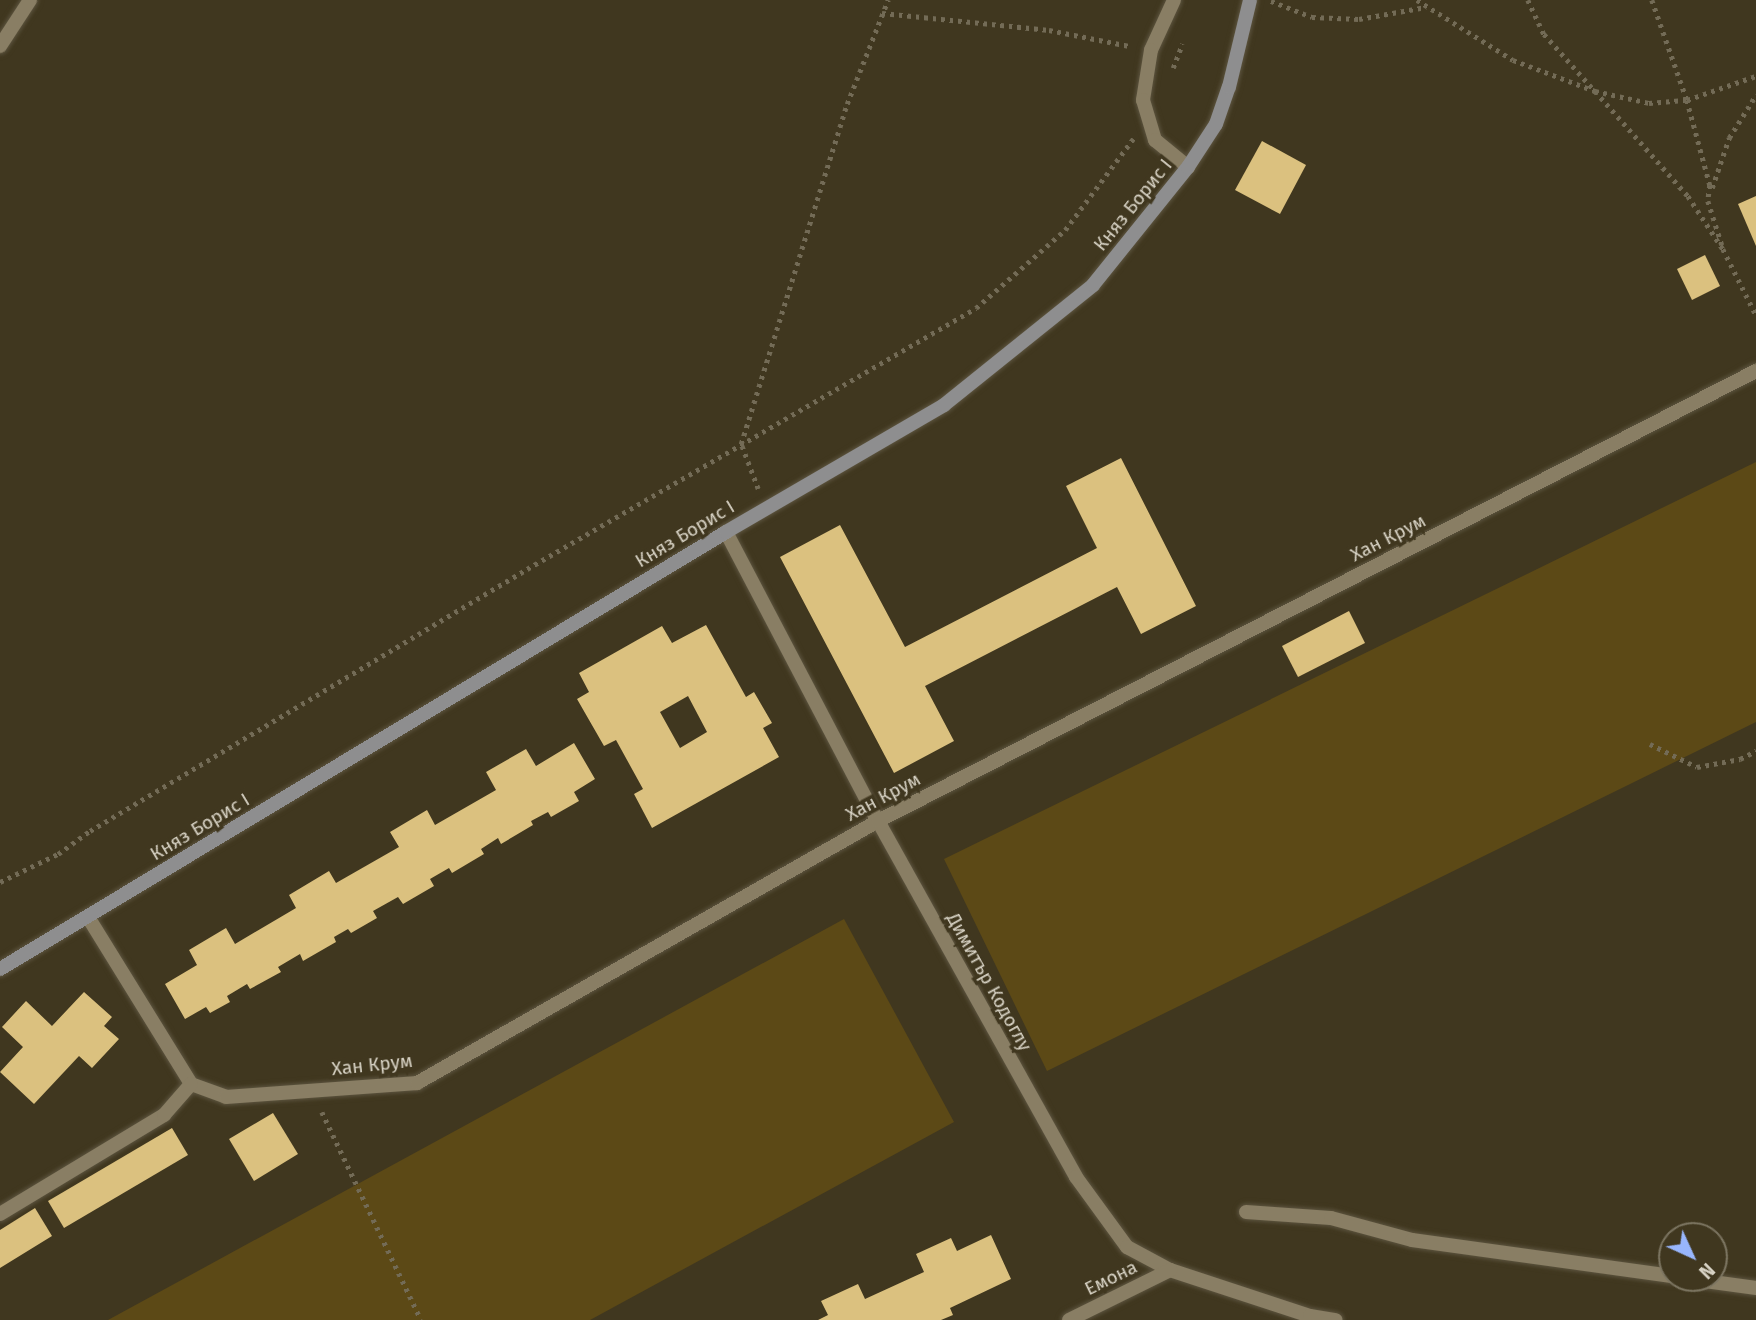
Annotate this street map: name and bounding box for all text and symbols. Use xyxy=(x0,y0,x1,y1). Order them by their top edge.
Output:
street label: Княз Борис I xyxy=(1089,154,1177,256)
street label: Княз Борис I xyxy=(631,495,739,573)
street label: Хан Крум xyxy=(1347,509,1429,567)
street label: Хан Крум xyxy=(842,768,924,826)
street label: Княз Борис I xyxy=(146,788,254,866)
street label: Димитър Кодоглу xyxy=(942,909,1036,1055)
street label: Хан Крум xyxy=(330,1049,414,1081)
north arrow xyxy=(1658,1222,1728,1292)
street label: Емона xyxy=(1081,1256,1141,1300)
text: N xyxy=(1694,1258,1719,1283)

